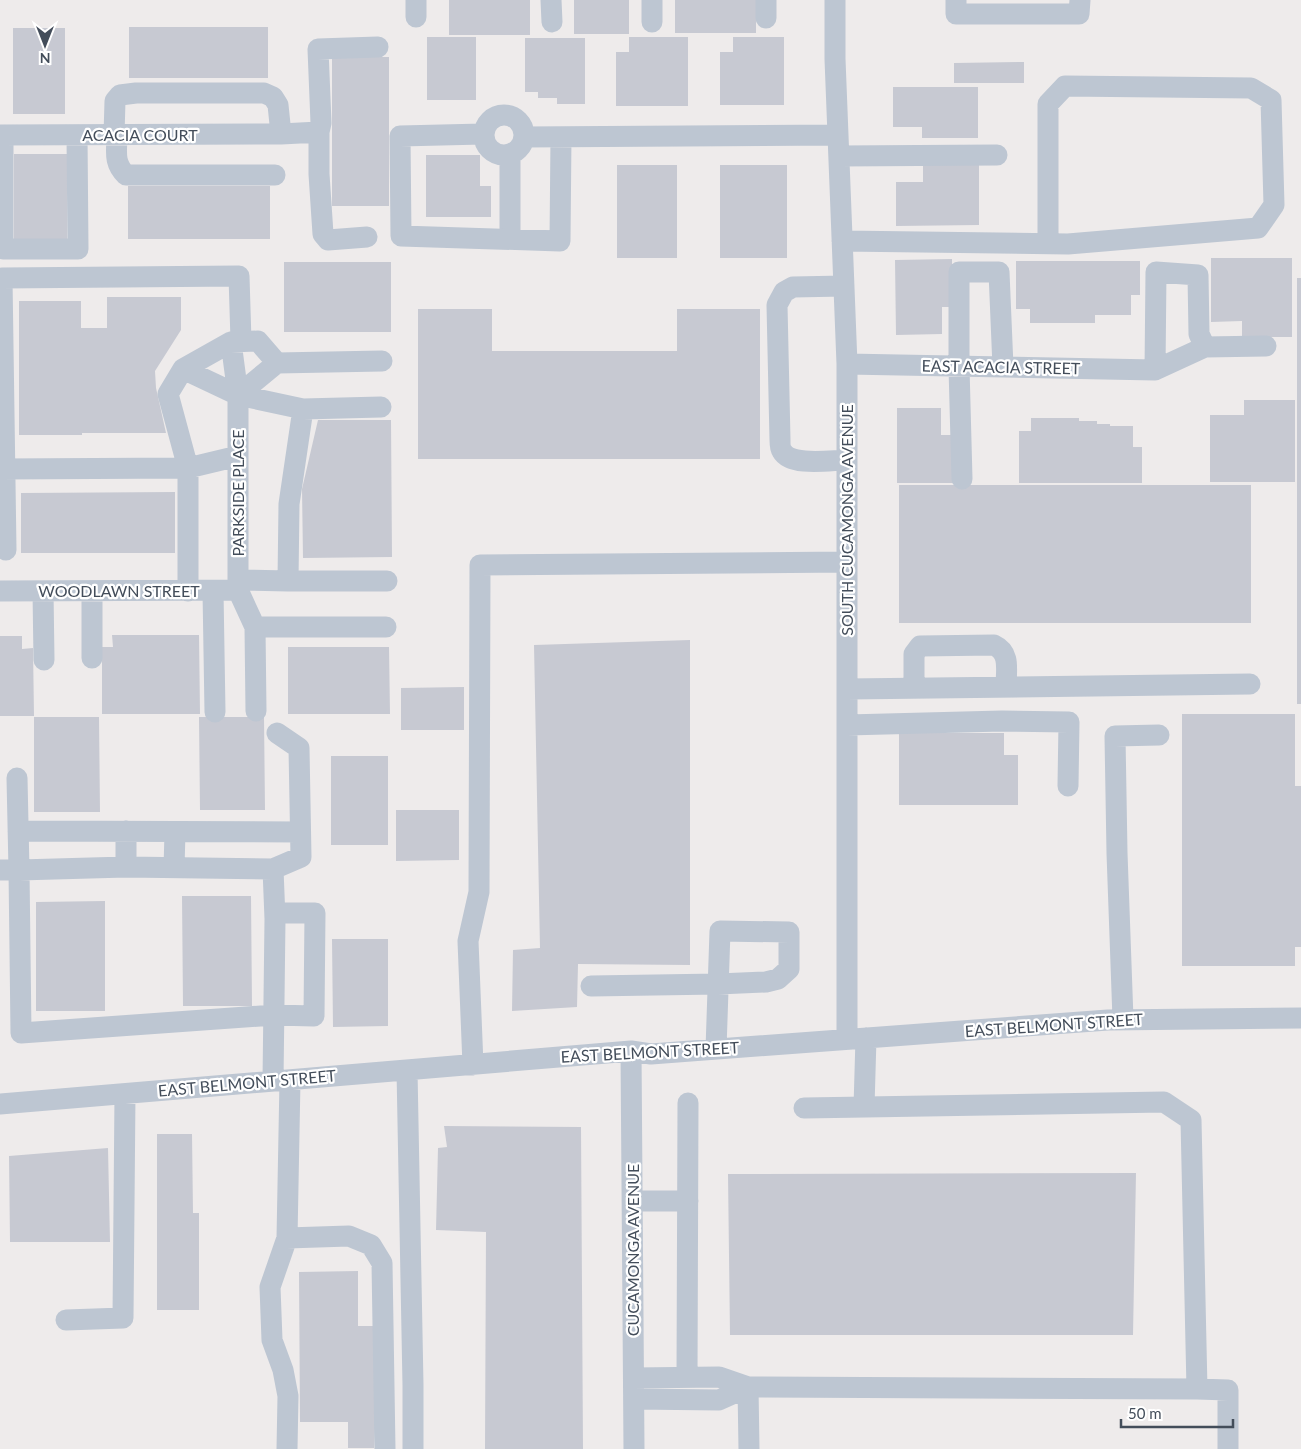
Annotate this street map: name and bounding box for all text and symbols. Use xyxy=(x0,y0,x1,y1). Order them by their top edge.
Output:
north arrow xyxy=(20,20,70,70)
text: N xyxy=(40,50,50,67)
street label: ACACIA COURT xyxy=(82,125,198,144)
street label: EAST ACACIA STREET xyxy=(922,356,1081,377)
street label: SOUTH CUCAMONGA AVENUE xyxy=(837,404,856,636)
street label: PARKSIDE PLACE xyxy=(228,429,247,557)
street label: WOODLAWN STREET xyxy=(38,581,200,600)
street label: EAST BELMONT STREET xyxy=(964,1009,1144,1040)
street label: EAST BELMONT STREET xyxy=(560,1037,740,1066)
street label: EAST BELMONT STREET xyxy=(157,1065,337,1100)
street label: CUCAMONGA AVENUE xyxy=(623,1164,642,1336)
scale bar xyxy=(1121,1396,1234,1428)
text: 50 m xyxy=(1128,1404,1162,1422)

